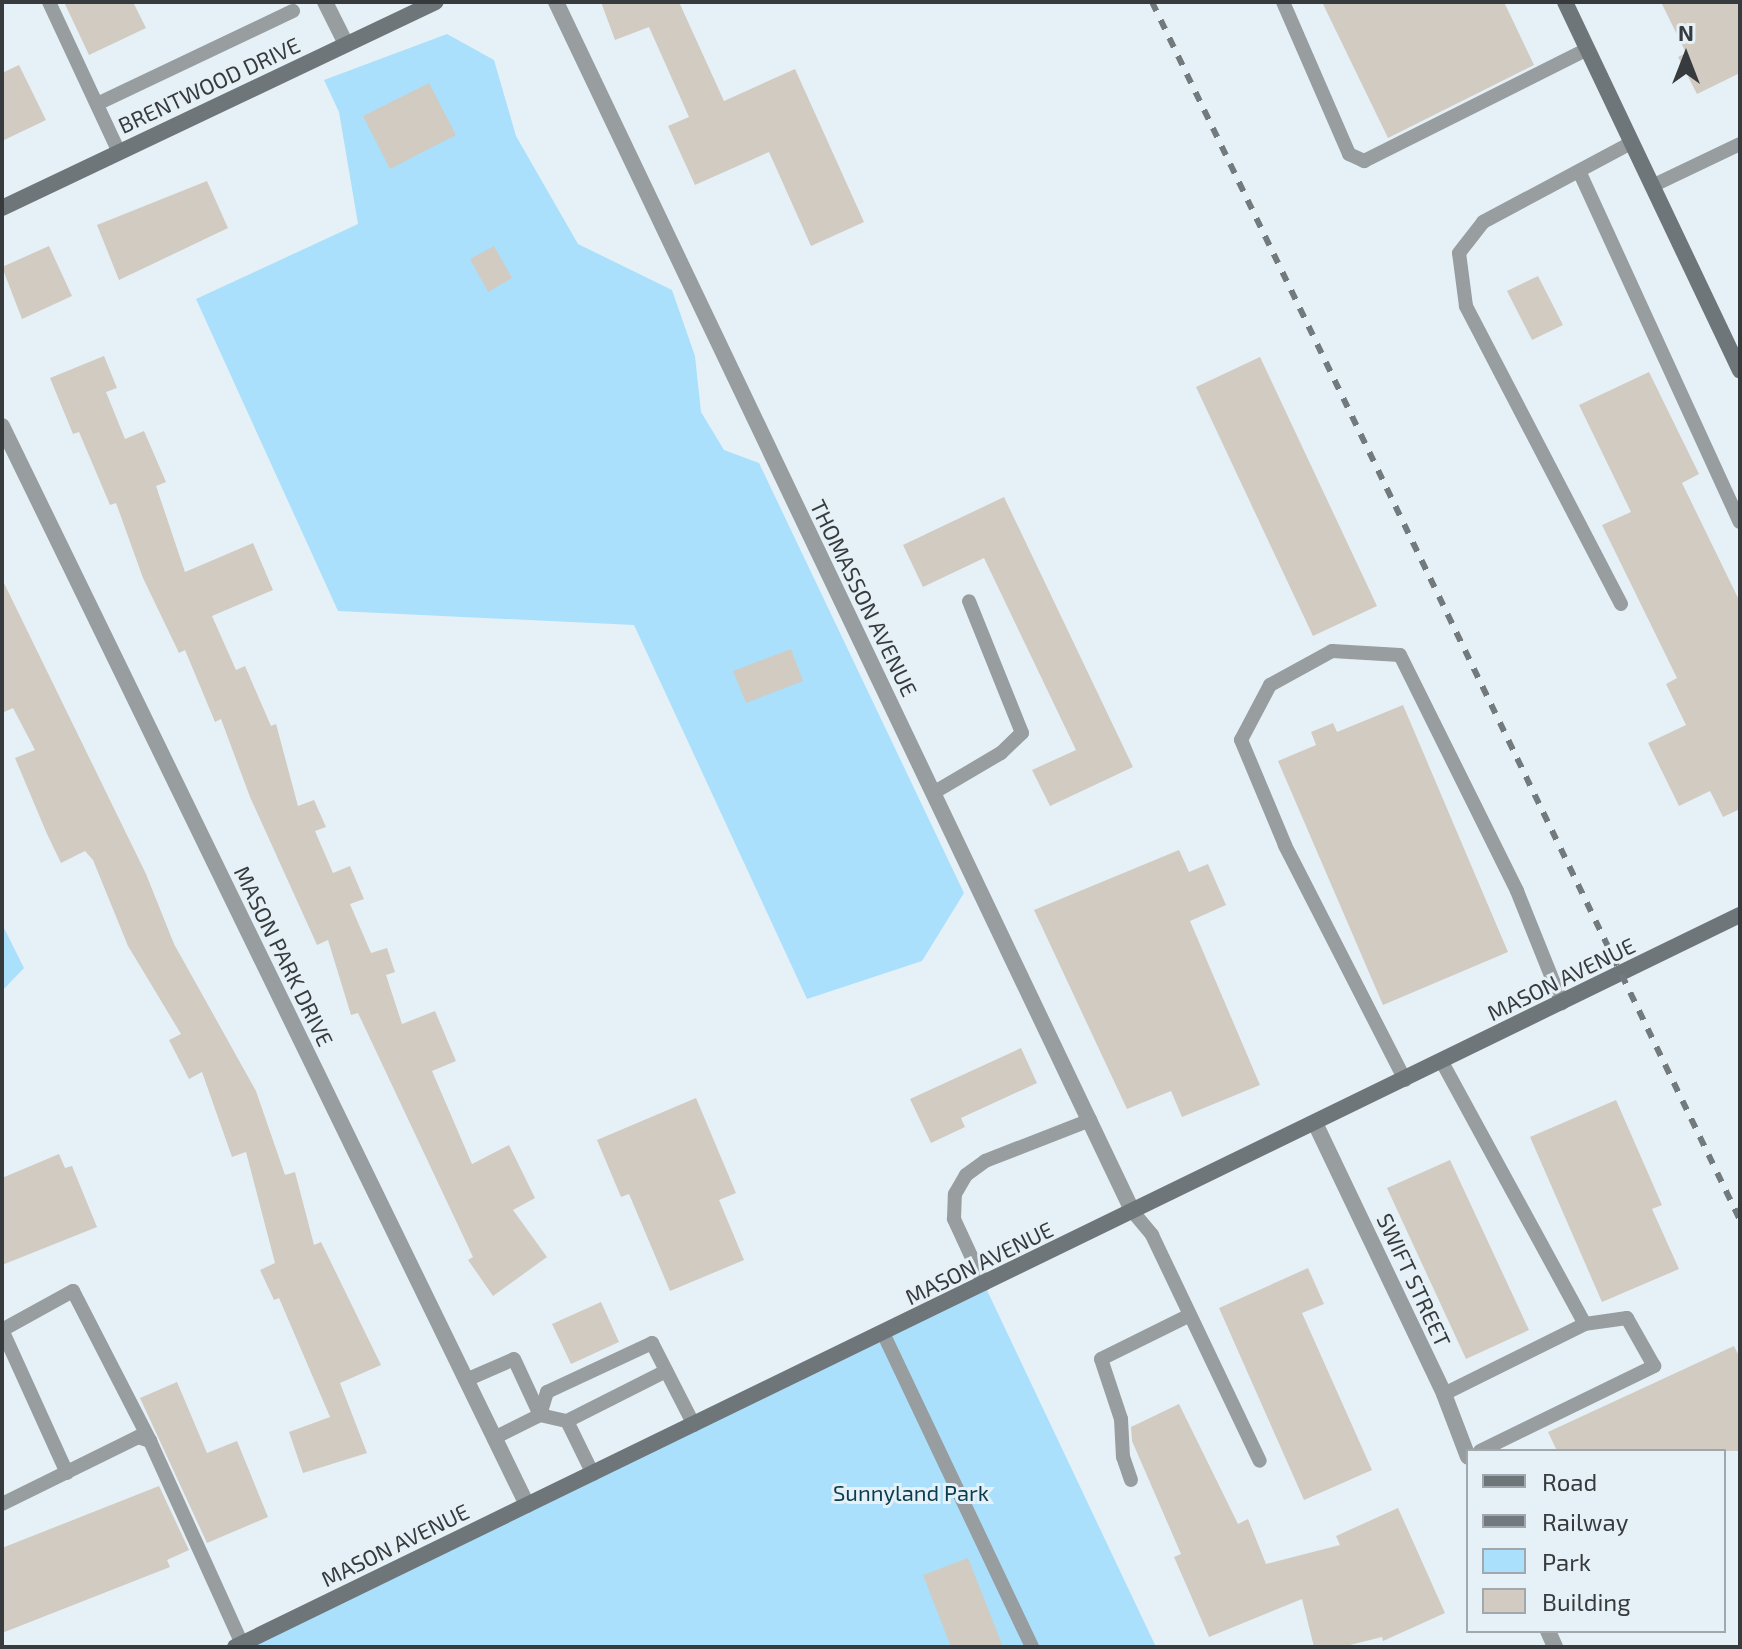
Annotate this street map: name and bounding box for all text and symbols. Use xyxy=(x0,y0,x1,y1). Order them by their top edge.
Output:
north arrow xyxy=(1646,16,1726,96)
text: N xyxy=(1678,19,1694,45)
street label: BRENTWOOD DRIVE xyxy=(114,31,304,139)
street label: THOMASSON AVENUE xyxy=(805,495,923,701)
street label: MASON PARK DRIVE xyxy=(229,861,339,1051)
street label: MASON AVENUE xyxy=(1483,932,1639,1026)
street label: SWIFT STREET xyxy=(1371,1209,1457,1351)
street label: MASON AVENUE xyxy=(901,1216,1057,1310)
legend xyxy=(1466,1449,1726,1633)
text: Road xyxy=(1542,1467,1597,1496)
park label: Sunnyland Park xyxy=(833,1480,989,1506)
street label: MASON AVENUE xyxy=(317,1498,473,1592)
text: Railway xyxy=(1542,1507,1628,1536)
text: Park xyxy=(1542,1547,1591,1576)
text: Building xyxy=(1542,1587,1631,1616)

